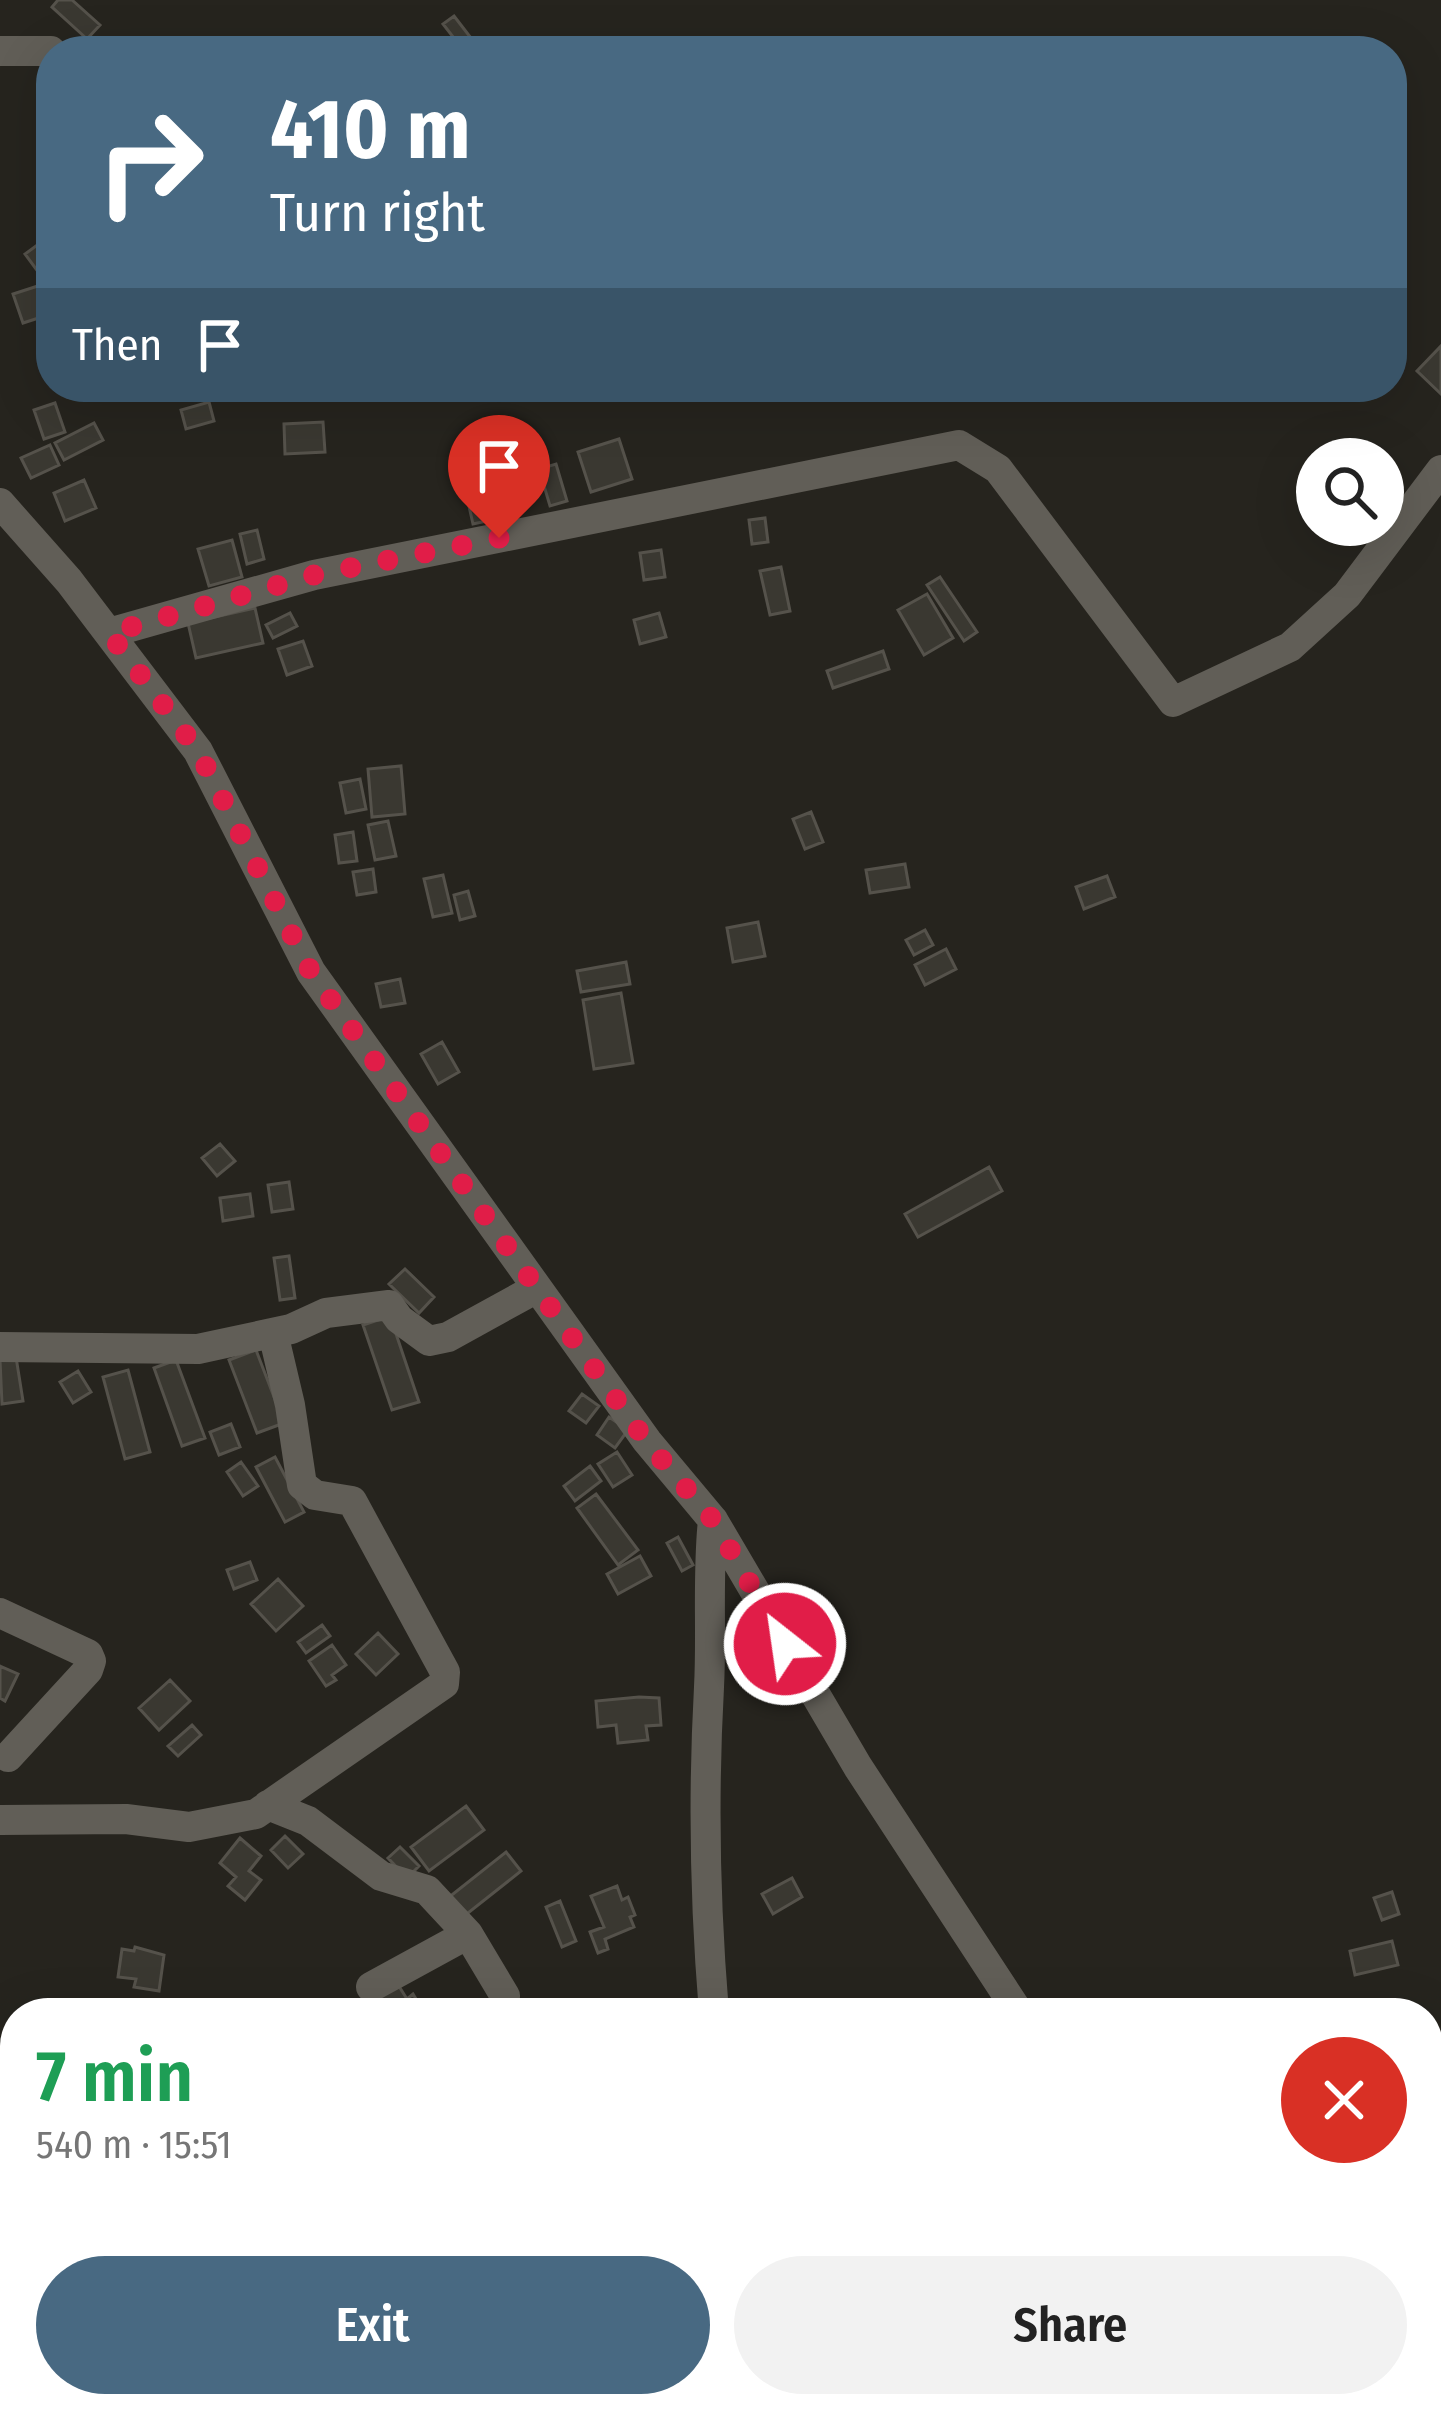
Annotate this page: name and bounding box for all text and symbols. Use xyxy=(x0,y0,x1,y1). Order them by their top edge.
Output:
text: 410 m xyxy=(270,79,471,180)
icon: right xyxy=(72,84,228,240)
text: Turn right xyxy=(270,181,485,245)
icon: arrive xyxy=(187,312,253,378)
text: Then xyxy=(72,318,163,372)
pin xyxy=(448,415,550,538)
icon: arrive xyxy=(466,433,532,499)
map controls xyxy=(1296,438,1404,546)
button: search xyxy=(1296,438,1404,546)
position arrow xyxy=(722,1581,848,1707)
text: 7 min xyxy=(36,2034,193,2120)
button: close xyxy=(1281,2037,1407,2163)
text: 540 m · 15:51 xyxy=(36,2122,232,2168)
button: Exit xyxy=(36,2256,710,2394)
button: Share xyxy=(734,2256,1407,2394)

